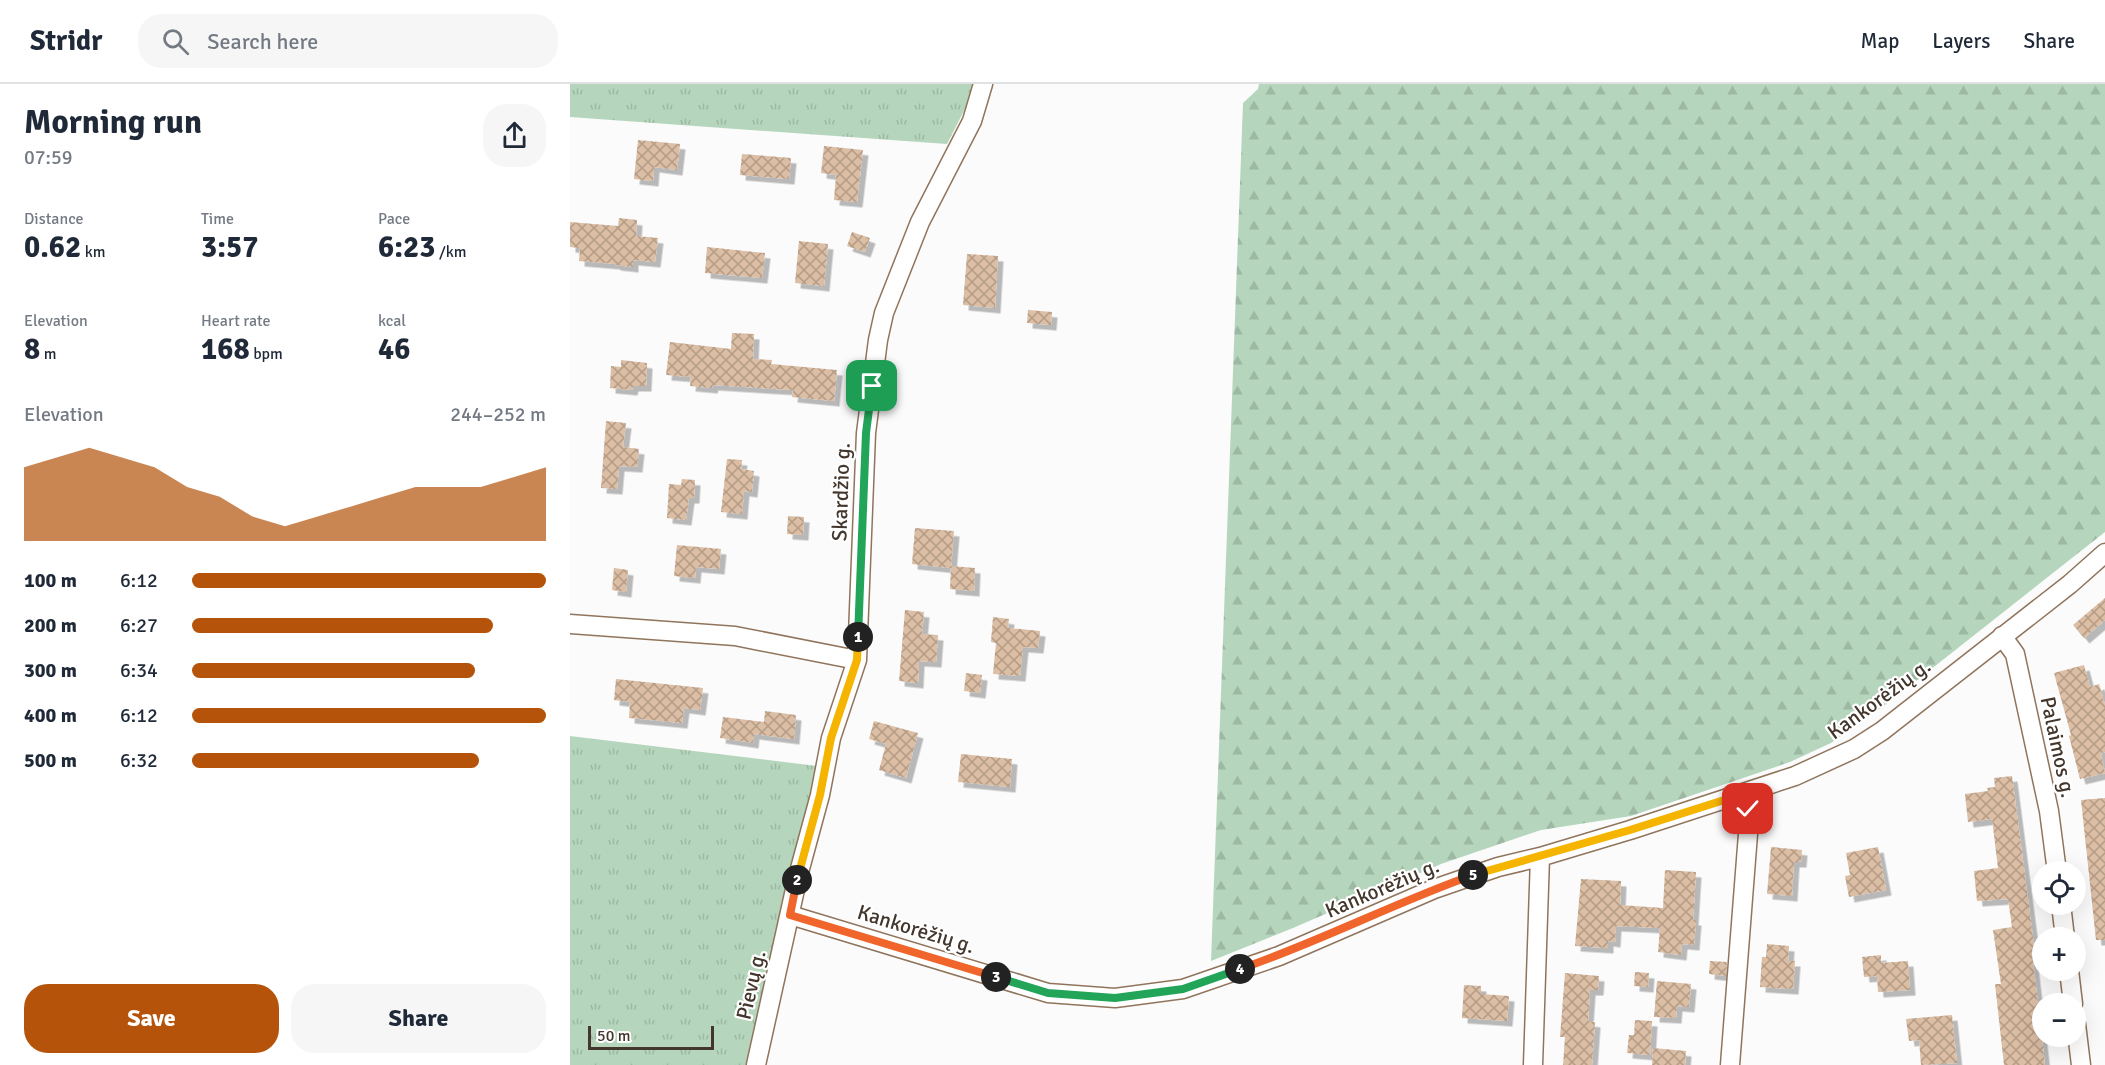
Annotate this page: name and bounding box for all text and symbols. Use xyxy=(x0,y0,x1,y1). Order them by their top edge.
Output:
search box xyxy=(138,14,558,68)
text: Stridr xyxy=(30,24,102,58)
icon: search xyxy=(159,25,192,58)
text: Search here xyxy=(207,28,318,55)
text: Map xyxy=(1861,28,1899,54)
text: Layers xyxy=(1932,28,1990,54)
text: Share xyxy=(2023,28,2075,54)
text: Morning run xyxy=(24,102,202,143)
button: share xyxy=(483,104,546,167)
text: 07:59 xyxy=(24,145,73,170)
text: Distance xyxy=(24,209,84,229)
text: Time xyxy=(201,209,234,229)
text: Pace xyxy=(378,209,410,229)
text: 0.62 xyxy=(24,229,81,266)
text: 3:57 xyxy=(201,229,258,266)
text: 6:23 xyxy=(378,229,435,266)
text: km xyxy=(81,242,106,262)
text: /km xyxy=(435,242,467,262)
text: Elevation xyxy=(24,311,88,331)
text: Heart rate xyxy=(201,311,270,331)
text: kcal xyxy=(378,311,406,331)
text: 8 xyxy=(24,331,40,368)
text: 168 xyxy=(201,331,250,368)
text: 46 xyxy=(378,331,410,368)
text: m xyxy=(40,344,56,364)
text: bpm xyxy=(250,344,283,364)
pin xyxy=(846,360,897,411)
icon: arrive xyxy=(855,369,888,402)
text: Elevation xyxy=(24,402,104,427)
text: 244–252 m xyxy=(450,402,546,427)
street label: Skardžio g. xyxy=(826,442,856,542)
text: 100 m xyxy=(24,568,77,593)
text: 6:12 xyxy=(120,568,158,593)
text: 200 m xyxy=(24,613,77,638)
text: 6:27 xyxy=(120,613,158,638)
pin: 1 xyxy=(843,622,873,652)
text: 1 xyxy=(854,627,862,647)
street label: Kankorėžių g. xyxy=(1822,653,1936,745)
text: 300 m xyxy=(24,658,77,683)
text: 6:34 xyxy=(120,658,158,683)
street label: Palaimos g. xyxy=(2035,694,2081,800)
text: 400 m xyxy=(24,703,77,728)
text: 6:12 xyxy=(120,703,158,728)
text: 500 m xyxy=(24,748,77,773)
text: 6:32 xyxy=(120,748,158,773)
pin xyxy=(1722,783,1773,834)
icon: check xyxy=(1731,792,1764,825)
street label: Kankorėžių g. xyxy=(1321,852,1443,924)
pin: 5 xyxy=(1458,860,1488,890)
map controls xyxy=(2032,861,2086,1047)
button: locate xyxy=(2032,861,2086,915)
pin: 2 xyxy=(782,865,812,895)
text: 5 xyxy=(1469,865,1477,885)
text: 2 xyxy=(793,870,801,890)
street label: Kankorėžių g. xyxy=(854,899,978,959)
button: + xyxy=(2032,927,2086,981)
street label: Pievų g. xyxy=(730,948,772,1022)
pin: 4 xyxy=(1225,954,1255,984)
text: 4 xyxy=(1236,959,1244,979)
pin: 3 xyxy=(981,962,1011,992)
text: 3 xyxy=(992,967,1000,987)
button: Save xyxy=(24,984,279,1053)
button: Share xyxy=(291,984,546,1053)
button: − xyxy=(2032,993,2086,1047)
scale bar xyxy=(588,1023,714,1050)
text: 50 m xyxy=(597,1026,631,1046)

